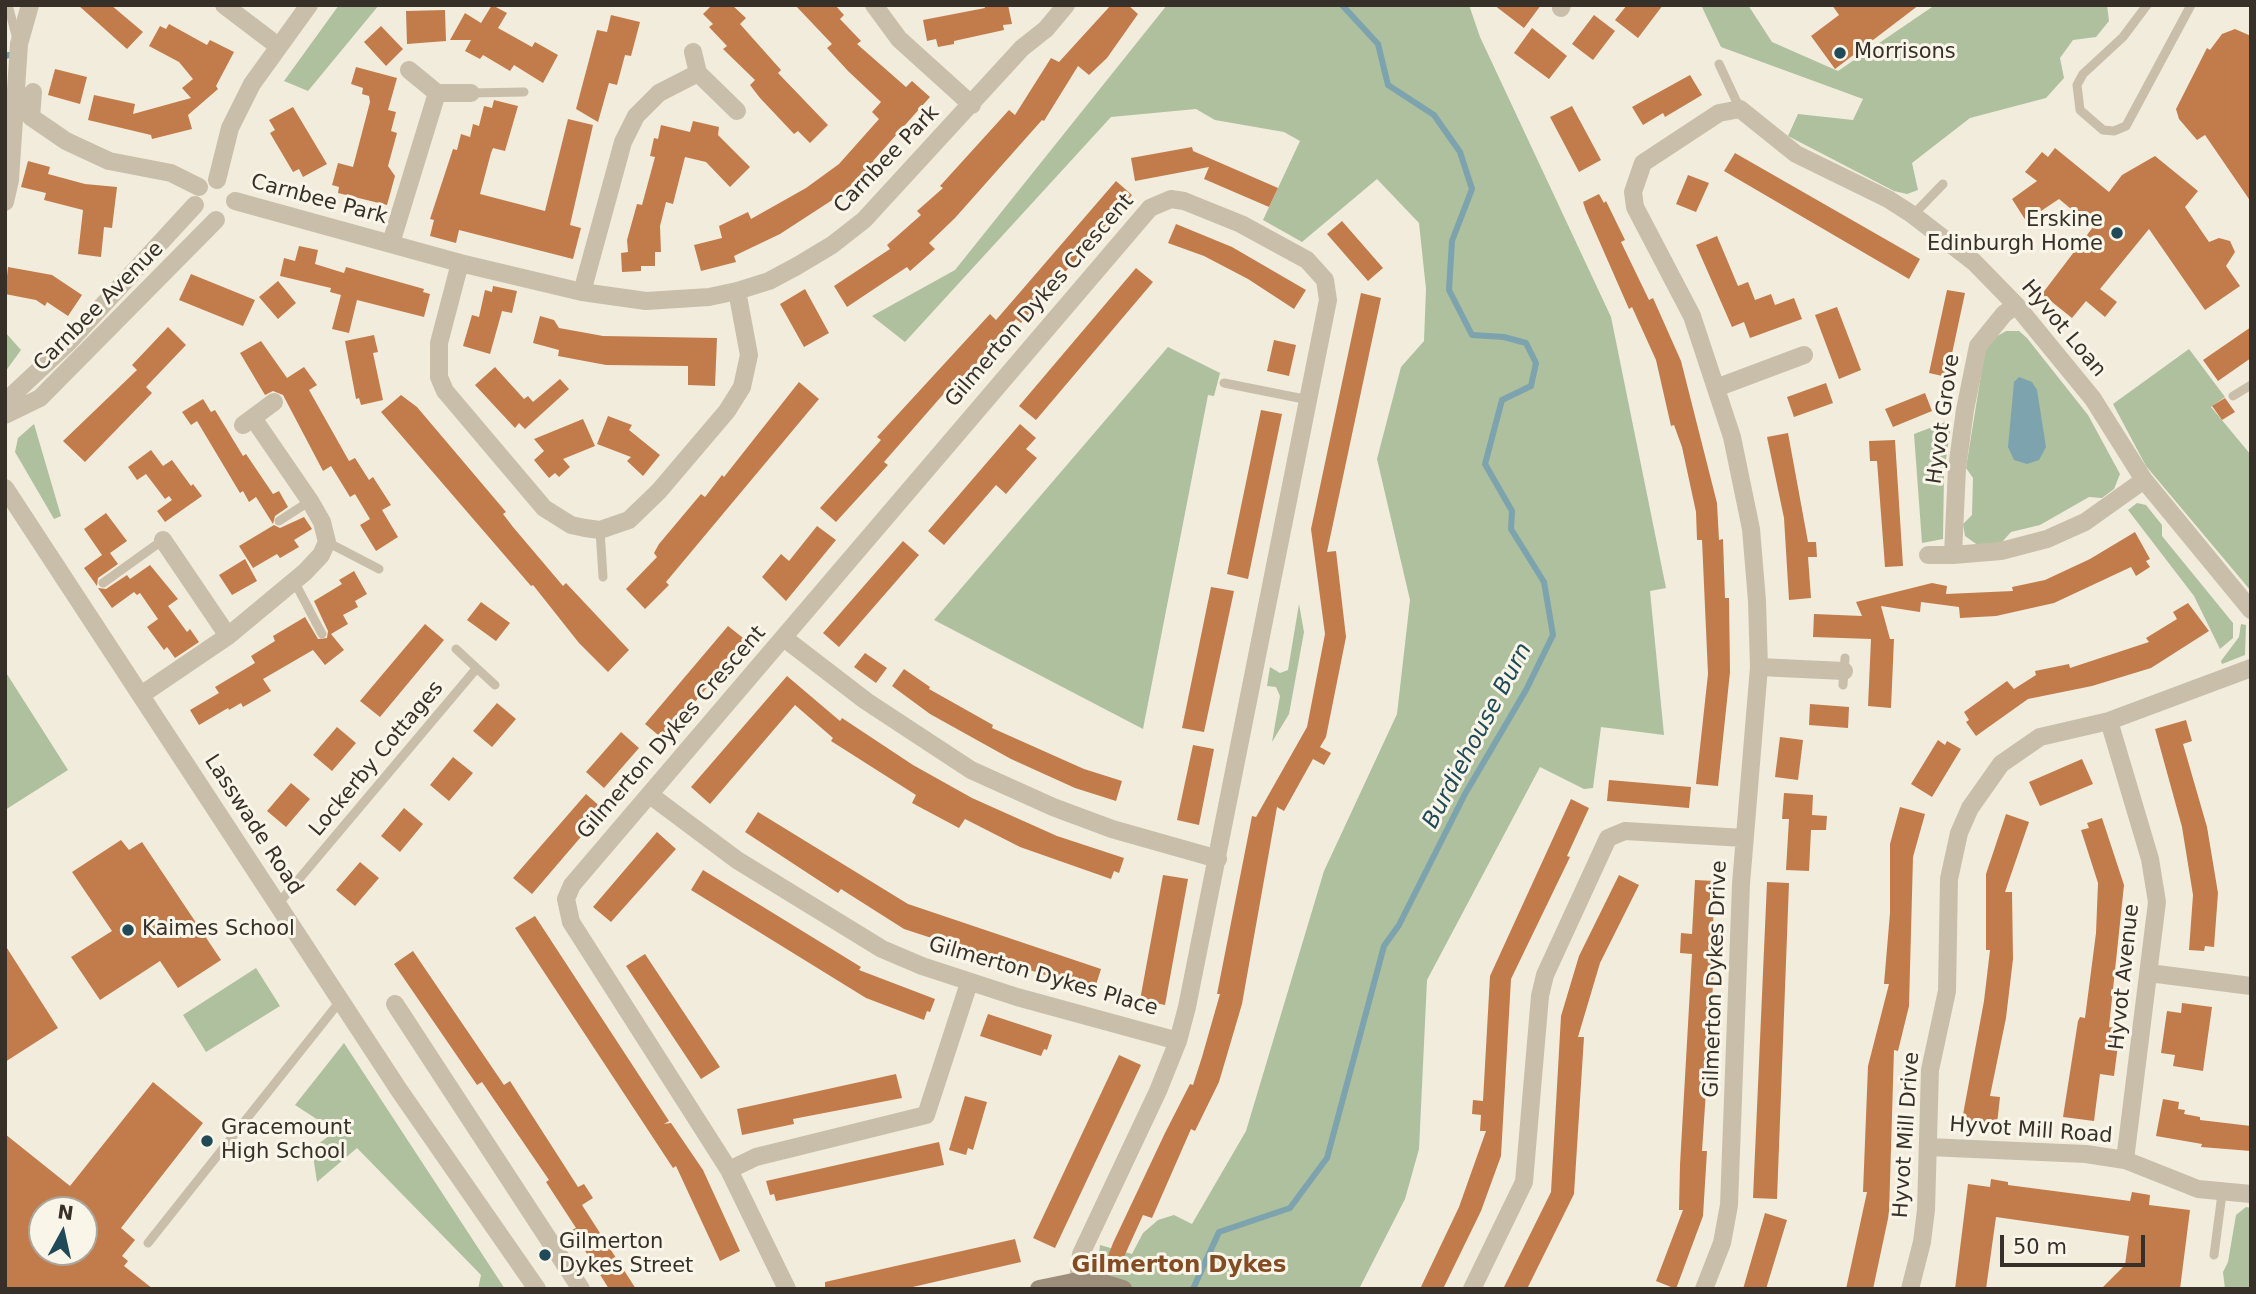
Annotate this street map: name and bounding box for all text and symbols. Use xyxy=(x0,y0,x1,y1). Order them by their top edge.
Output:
place label: Morrisons xyxy=(1854,40,1956,66)
marker: Morrisons xyxy=(1832,45,1848,61)
street label: Carnbee Park xyxy=(829,101,945,219)
street label: Carnbee Park xyxy=(248,170,390,230)
street label: Gilmerton Dykes Crescent xyxy=(941,189,1139,413)
place label: Erskine Edinburgh Home xyxy=(1927,208,2103,258)
marker: Erskine Edinburgh Home xyxy=(2109,225,2125,241)
street label: Carnbee Avenue xyxy=(29,237,169,377)
street label: Hyvot Loan xyxy=(2015,275,2111,383)
street label: Hyvot Grove xyxy=(1922,352,1966,486)
street label: Gilmerton Dykes Crescent xyxy=(573,621,771,845)
water label: Burdiehouse Burn xyxy=(1417,639,1539,833)
street label: Lockerby Cottages xyxy=(305,676,449,842)
street label: Lasswade Road xyxy=(198,750,308,900)
street label: Gilmerton Dykes Drive xyxy=(1699,860,1733,1098)
street label: Hyvot Avenue xyxy=(2105,903,2145,1051)
place label: Kaimes School xyxy=(142,917,295,943)
marker: Kaimes School xyxy=(120,922,136,938)
street label: Gilmerton Dykes Place xyxy=(925,932,1161,1022)
street label: Hyvot Mill Drive xyxy=(1889,1051,1925,1219)
street label: Hyvot Mill Road xyxy=(1949,1113,2113,1149)
place label: Gracemount High School xyxy=(221,1116,351,1166)
marker: Gracemount High School xyxy=(199,1133,215,1149)
north arrow xyxy=(28,1196,98,1266)
text: N xyxy=(56,1200,75,1224)
scale bar xyxy=(2004,1220,2149,1264)
place label: Gilmerton Dykes Street xyxy=(559,1230,693,1280)
text: 50 m xyxy=(2013,1235,2067,1259)
marker: Gilmerton Dykes Street xyxy=(537,1247,553,1263)
district label: Gilmerton Dykes xyxy=(1072,1252,1286,1280)

